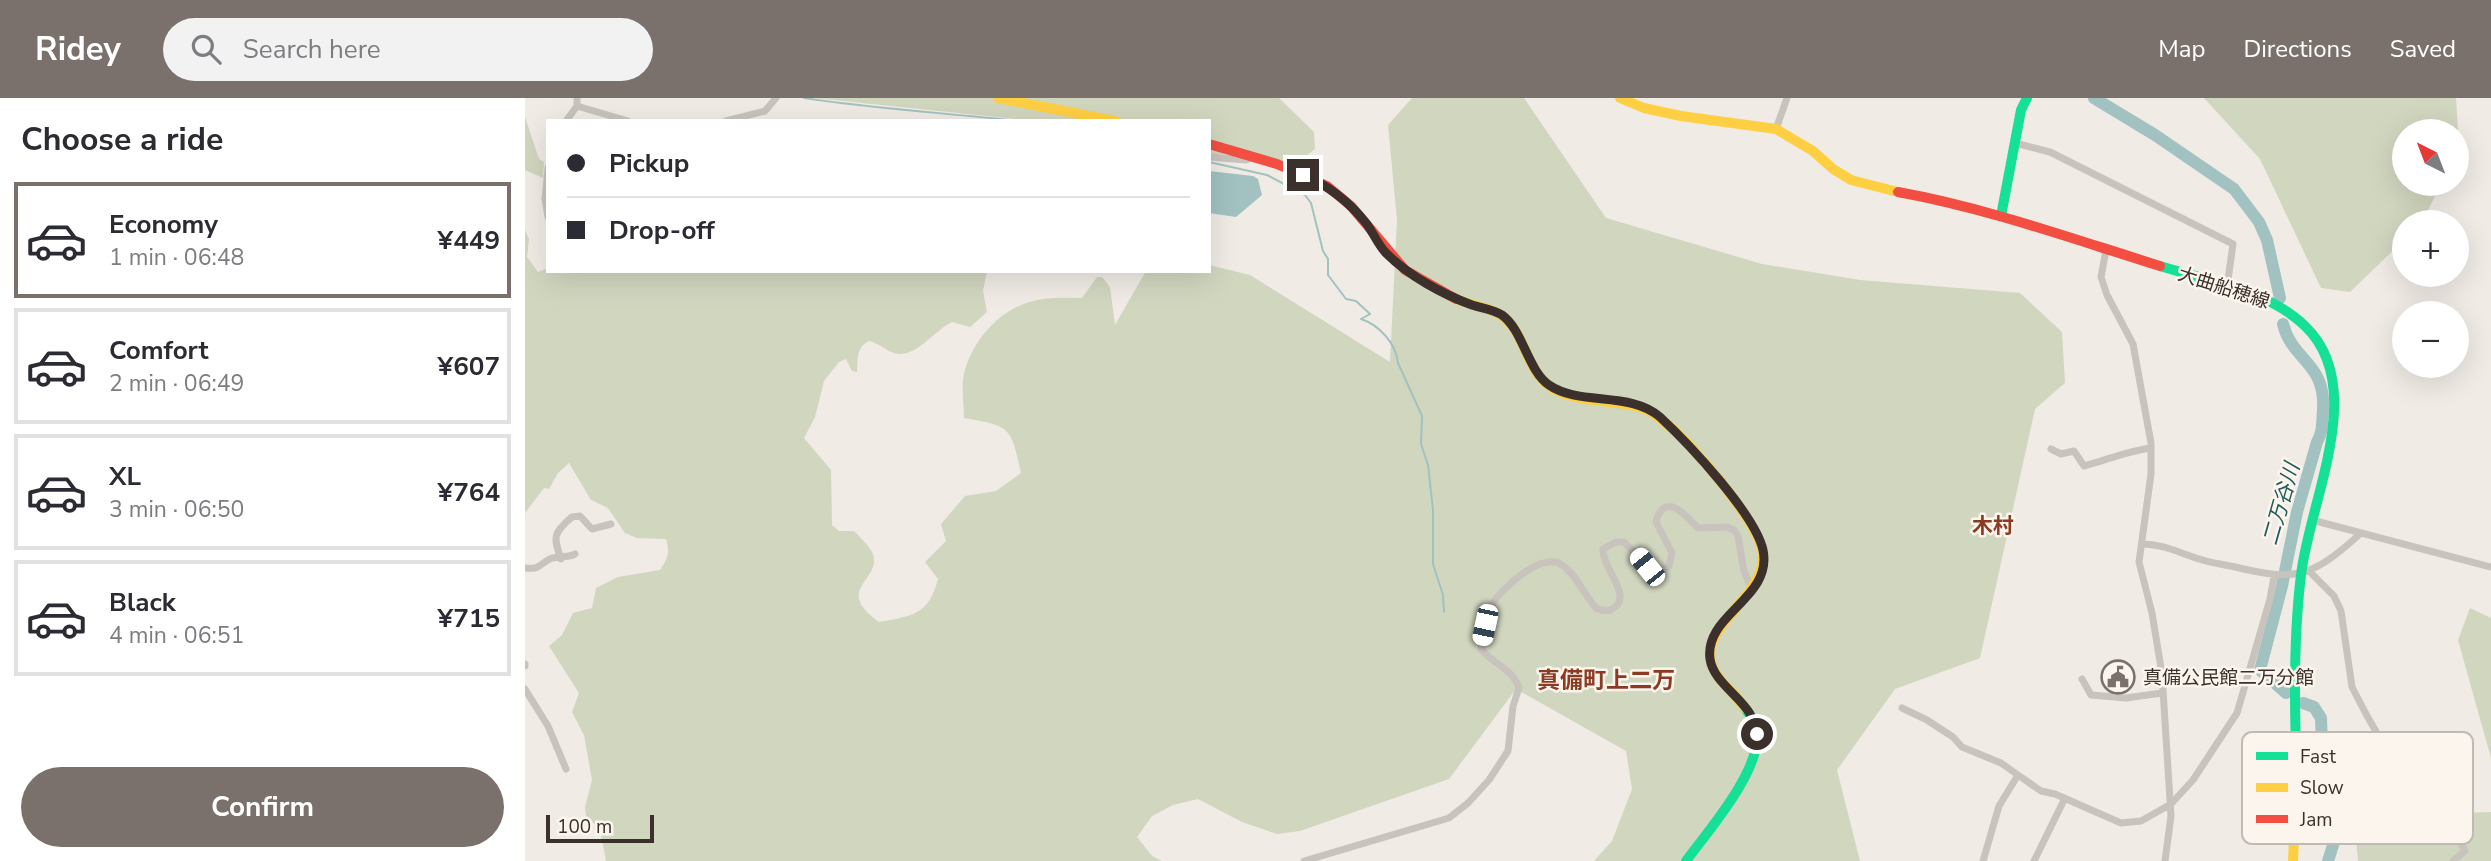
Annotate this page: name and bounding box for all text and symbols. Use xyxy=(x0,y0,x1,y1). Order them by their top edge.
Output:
search box xyxy=(163,18,653,81)
text: Ridey xyxy=(35,27,121,72)
icon: search xyxy=(187,30,225,68)
text: Search here xyxy=(243,32,381,67)
text: Map xyxy=(2158,33,2205,65)
text: Directions xyxy=(2243,33,2352,65)
text: Saved xyxy=(2390,33,2456,65)
text: Choose a ride xyxy=(21,118,223,161)
north arrow xyxy=(2392,119,2469,196)
map controls xyxy=(2392,119,2469,378)
text: Pickup xyxy=(609,146,689,181)
route end xyxy=(1287,159,1319,191)
text: Economy xyxy=(109,207,218,242)
icon: car xyxy=(25,209,88,272)
button: + xyxy=(2392,210,2469,287)
text: Drop-off xyxy=(609,213,715,248)
text: ¥449 xyxy=(438,223,500,258)
text: 1 min · 06:48 xyxy=(109,242,244,273)
street label: 大曲船穂線 xyxy=(2174,261,2273,315)
button: − xyxy=(2392,301,2469,378)
text: Comfort xyxy=(109,333,209,368)
icon: car xyxy=(25,335,88,398)
text: ¥607 xyxy=(438,349,500,384)
text: 2 min · 06:49 xyxy=(109,368,244,399)
water label: 二万谷川 xyxy=(2256,458,2307,548)
text: XL xyxy=(109,459,141,494)
icon: car xyxy=(25,461,88,524)
text: ¥764 xyxy=(438,475,500,510)
text: 3 min · 06:50 xyxy=(109,494,244,525)
district label: 木村 xyxy=(1972,512,2014,540)
car xyxy=(1626,544,1669,590)
text: Black xyxy=(109,585,176,620)
icon: car xyxy=(25,587,88,650)
text: ¥715 xyxy=(438,601,500,636)
car xyxy=(1471,602,1500,648)
text: 4 min · 06:51 xyxy=(109,620,244,651)
public building icon: 真備公民館二万分館 xyxy=(2099,658,2137,696)
district label: 真備町上二万 xyxy=(1537,665,1675,696)
place label: 真備公民館二万分館 xyxy=(2143,665,2314,691)
route start xyxy=(1741,718,1773,750)
legend xyxy=(2242,732,2473,844)
text: Fast xyxy=(2300,744,2336,770)
button: Confirm xyxy=(21,767,504,847)
text: Slow xyxy=(2300,775,2344,801)
text: Jam xyxy=(2299,807,2333,833)
scale bar xyxy=(546,812,655,844)
text: 100 m xyxy=(557,814,612,840)

